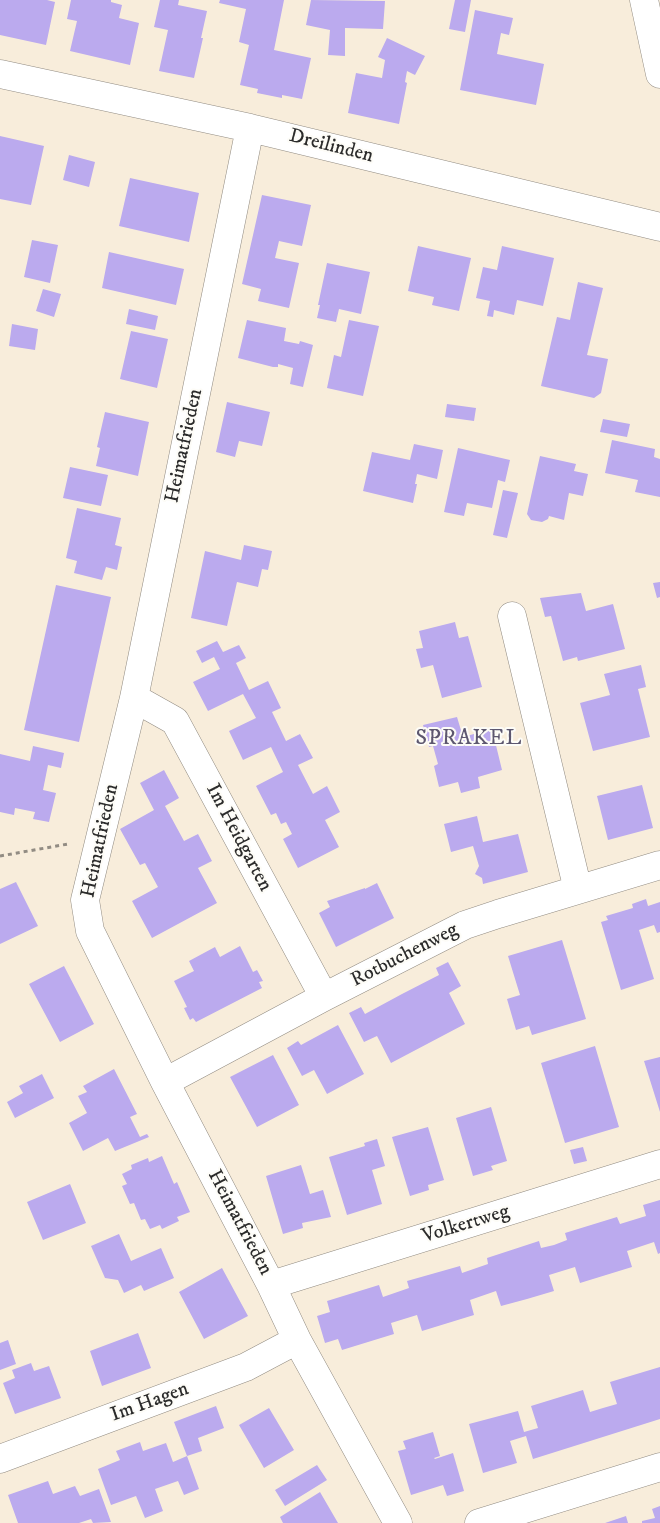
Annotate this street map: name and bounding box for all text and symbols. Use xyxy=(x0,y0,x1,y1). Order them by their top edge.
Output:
street label: Dreilinden xyxy=(286,125,376,169)
street label: Heimatfrieden xyxy=(161,387,209,505)
district label: SPRAKEL xyxy=(415,726,523,752)
street label: Im Heidgarten xyxy=(200,780,276,896)
street label: Heimatfrieden xyxy=(77,782,125,900)
street label: Rotbuchenweg xyxy=(348,919,462,993)
street label: Heimatfrieden xyxy=(201,1166,277,1280)
street label: Volkertweg xyxy=(420,1200,512,1250)
street label: Im Hagen xyxy=(108,1378,192,1428)

